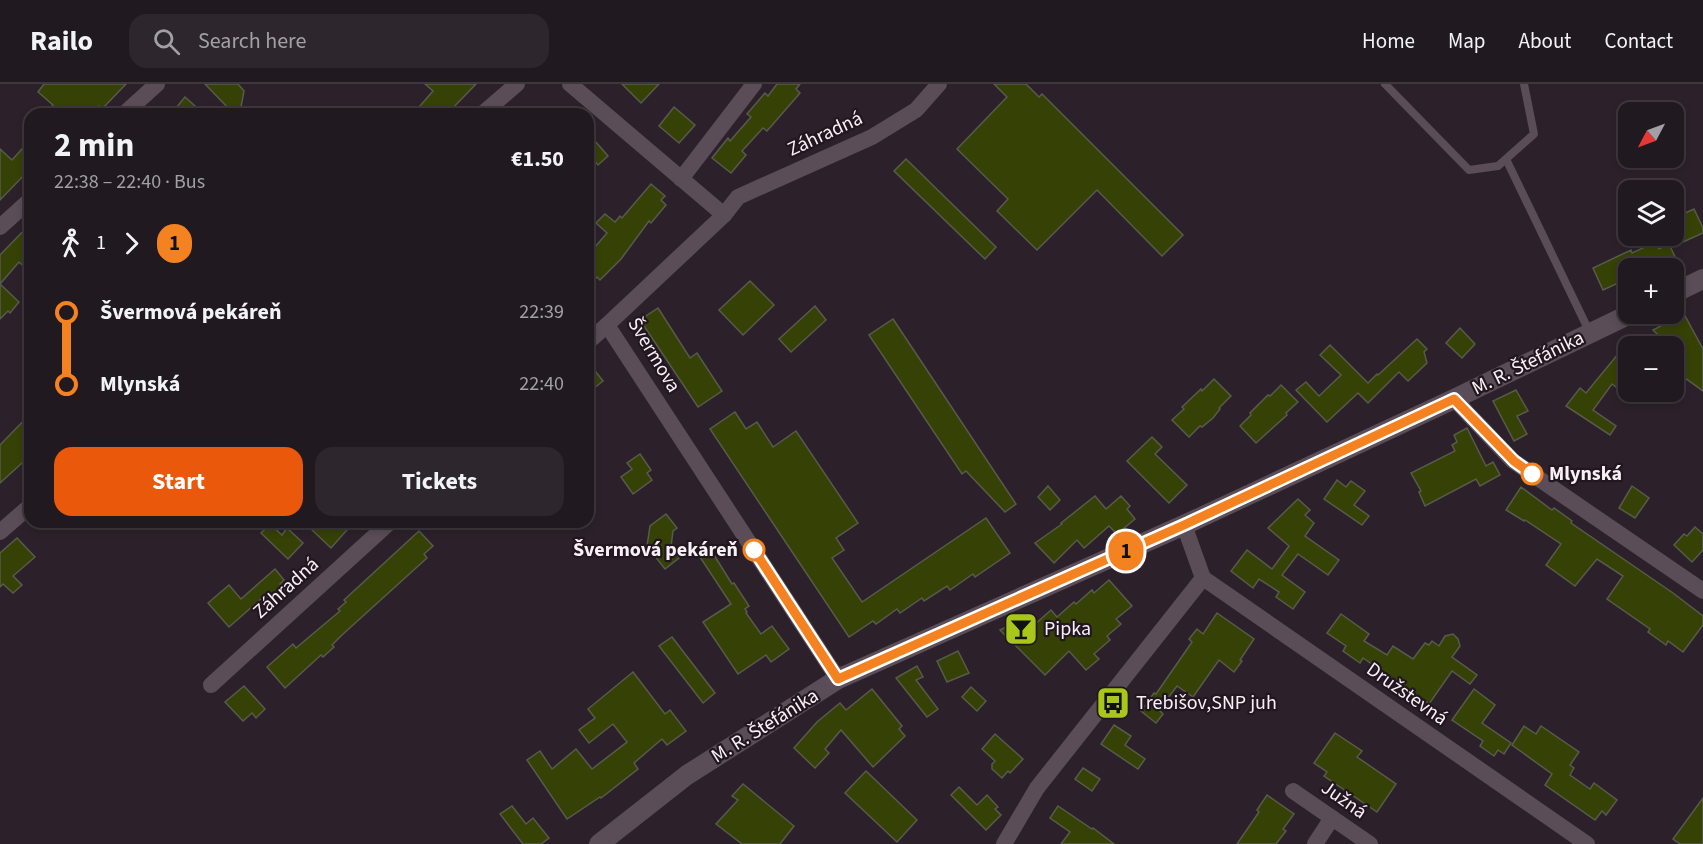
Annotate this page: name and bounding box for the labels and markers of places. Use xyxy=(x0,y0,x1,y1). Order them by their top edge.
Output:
place label: Mlynská xyxy=(1549,460,1622,488)
marker: Mlynská xyxy=(1521,463,1543,485)
place label: Švermová pekáreň xyxy=(573,536,738,564)
marker: Švermová pekáreň xyxy=(743,539,765,561)
bar icon: Pipka xyxy=(1003,611,1039,647)
place label: Pipka xyxy=(1044,615,1091,643)
bus stop icon: Trebišov,SNP juh xyxy=(1095,685,1131,721)
place label: Trebišov,SNP juh xyxy=(1136,689,1277,717)

